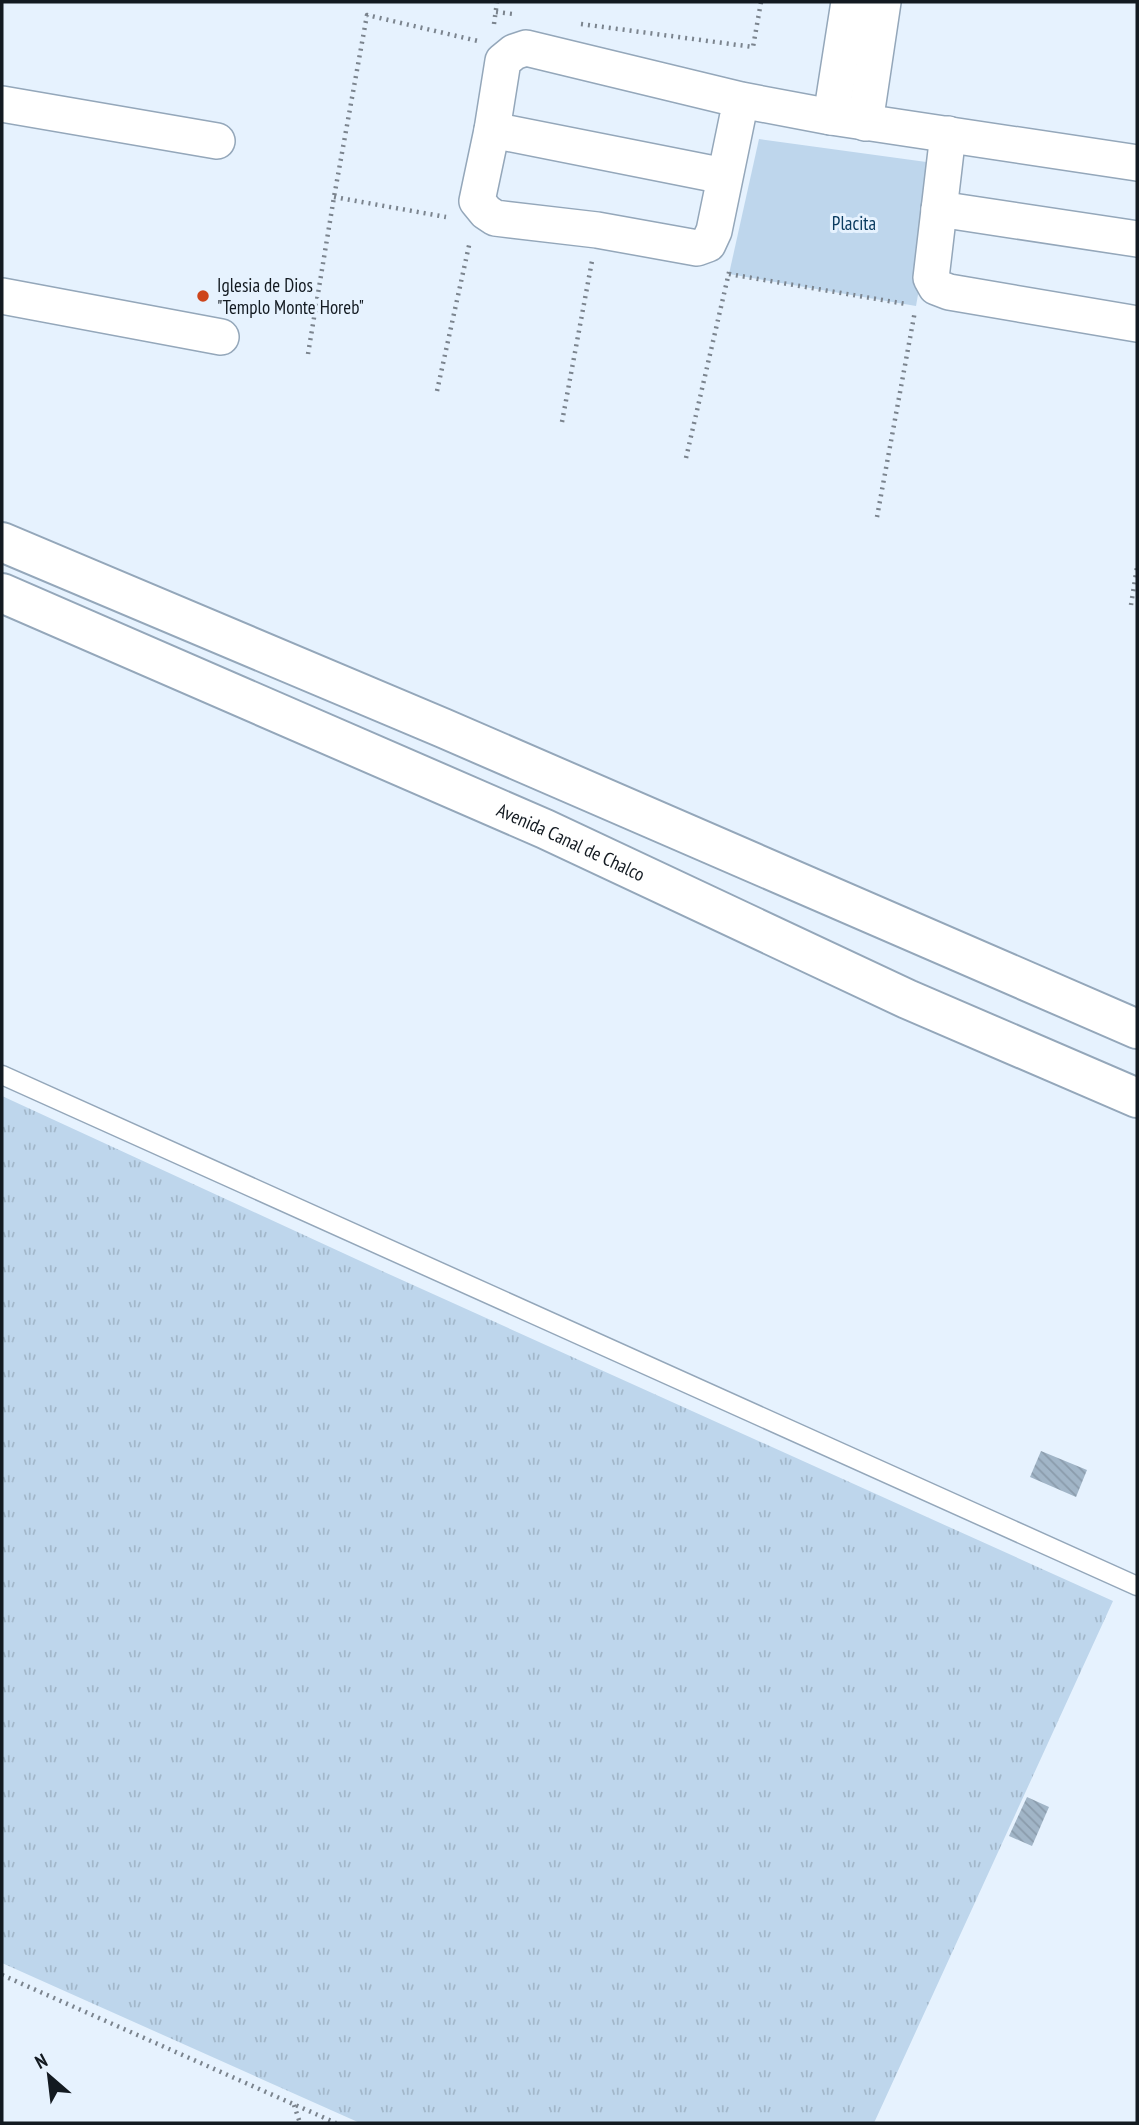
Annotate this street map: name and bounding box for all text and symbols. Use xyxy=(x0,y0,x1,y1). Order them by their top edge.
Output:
park label: Placita xyxy=(832,211,876,235)
place label: Iglesia de Dios "Templo Monte Horeb" xyxy=(217,273,364,319)
marker: Iglesia de Dios "Templo Monte Horeb" xyxy=(195,288,211,304)
street label: Avenida Canal de Chalco xyxy=(493,798,649,886)
north arrow xyxy=(14,2041,84,2111)
text: N xyxy=(31,2048,51,2074)

